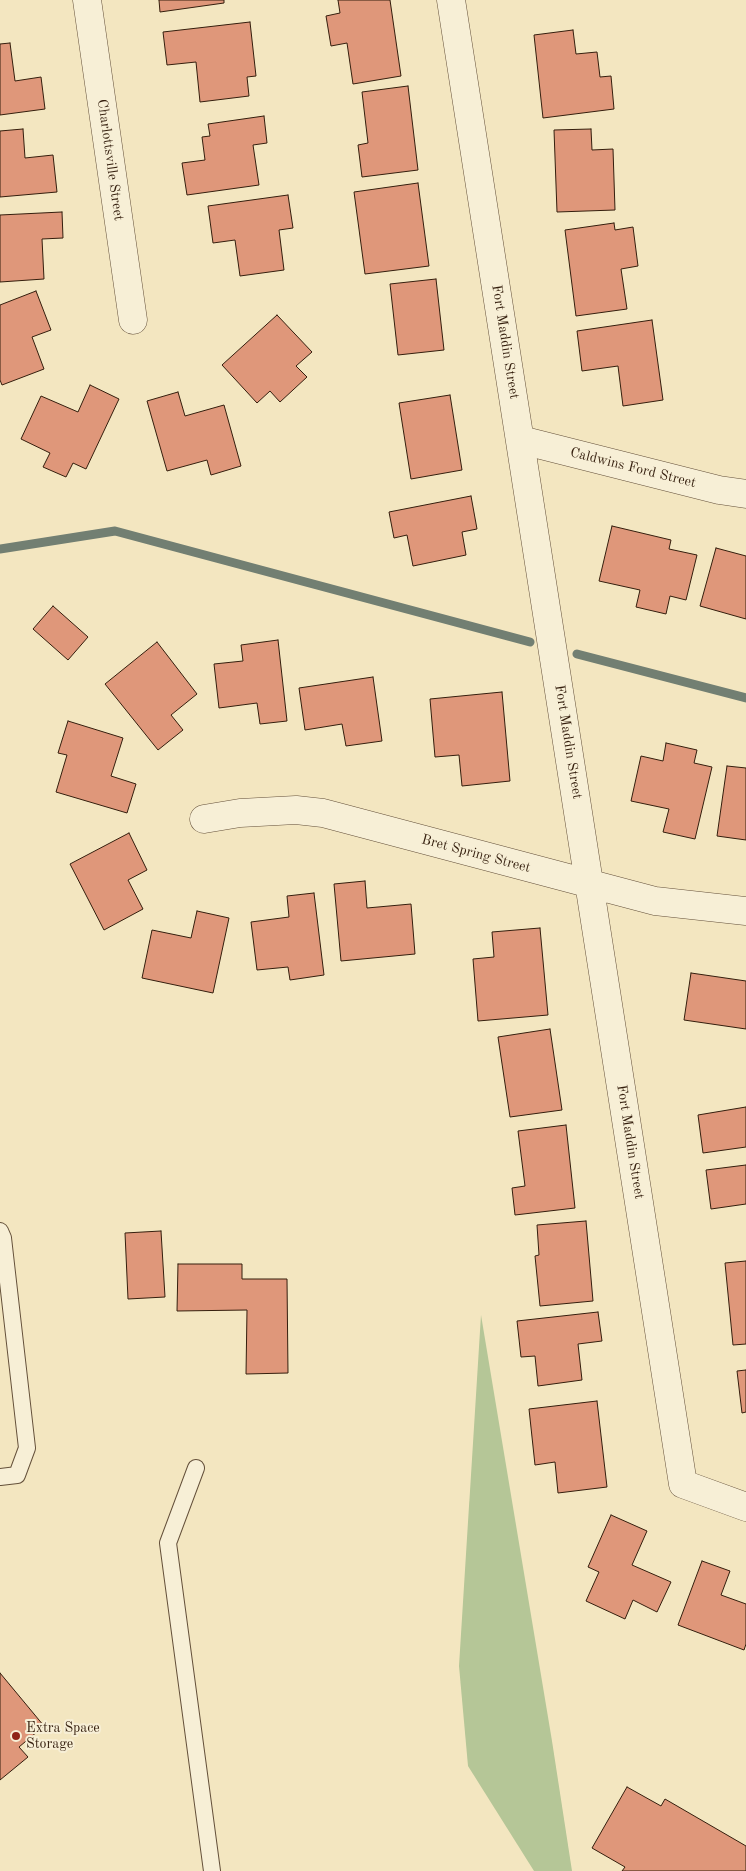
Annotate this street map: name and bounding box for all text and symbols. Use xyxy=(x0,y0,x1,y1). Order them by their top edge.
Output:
street label: Charlottsville Street xyxy=(93,98,127,222)
street label: Fort Maddin Street xyxy=(488,284,522,400)
street label: Caldwins Ford Street xyxy=(568,444,698,492)
street label: Fort Maddin Street xyxy=(551,684,585,800)
street label: Bret Spring Street xyxy=(420,831,532,877)
street label: Fort Maddin Street xyxy=(613,1084,647,1200)
place label: Extra Space Storage xyxy=(26,1720,100,1752)
marker: Extra Space Storage xyxy=(10,1730,22,1742)

